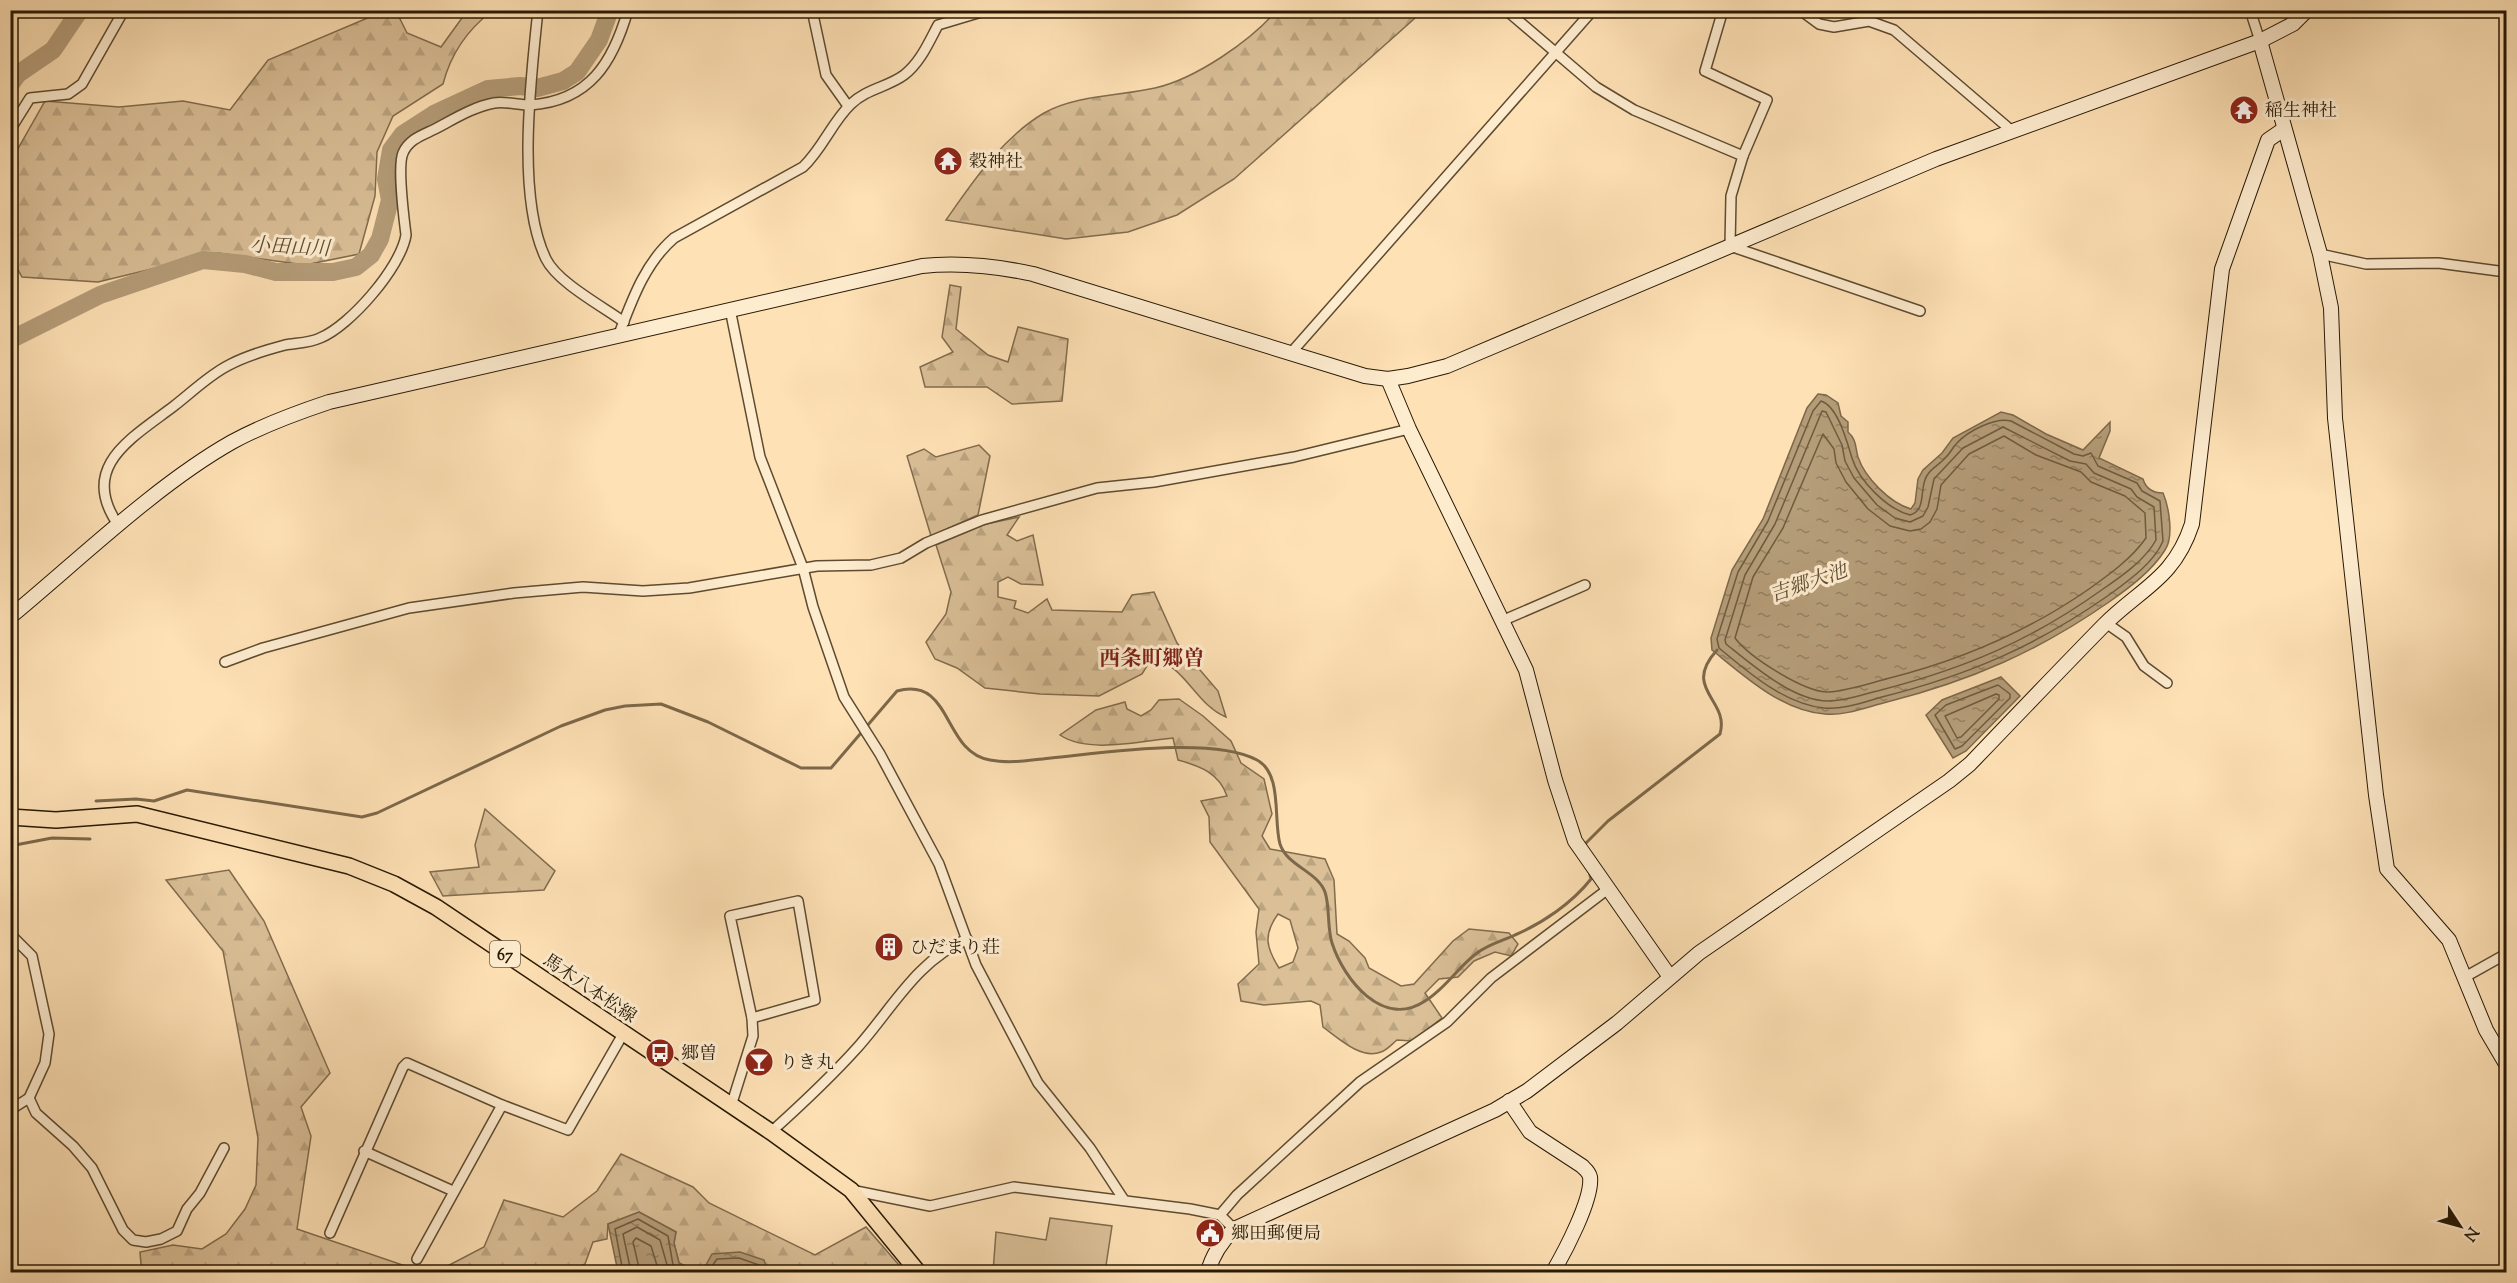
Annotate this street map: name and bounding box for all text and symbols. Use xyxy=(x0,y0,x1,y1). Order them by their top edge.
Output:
temple icon: 稲生神社 xyxy=(2228,94,2260,126)
place label: 稲生神社 xyxy=(2265,99,2337,125)
temple icon: 穀神社 xyxy=(932,145,964,177)
place label: 穀神社 xyxy=(969,150,1023,176)
water label: 小田山川 xyxy=(249,232,333,265)
water label: 吉郷大池 xyxy=(1766,557,1853,611)
district label: 西条町郷曽 xyxy=(1100,645,1205,675)
building icon: ひだまり荘 xyxy=(873,931,905,963)
place label: ひだまり荘 xyxy=(910,936,1000,962)
road number: 67 xyxy=(490,941,520,967)
street label: 馬木八本松線 xyxy=(537,949,641,1031)
bus stop icon: 郷曽 xyxy=(644,1037,676,1069)
place label: 郷曽 xyxy=(681,1042,717,1068)
bar icon: りき丸 xyxy=(743,1046,775,1078)
place label: りき丸 xyxy=(780,1051,834,1077)
north arrow xyxy=(2430,1196,2490,1256)
public building icon: 郷田郵便局 xyxy=(1194,1217,1226,1249)
text: N xyxy=(2457,1221,2483,1245)
place label: 郷田郵便局 xyxy=(1231,1222,1321,1248)

